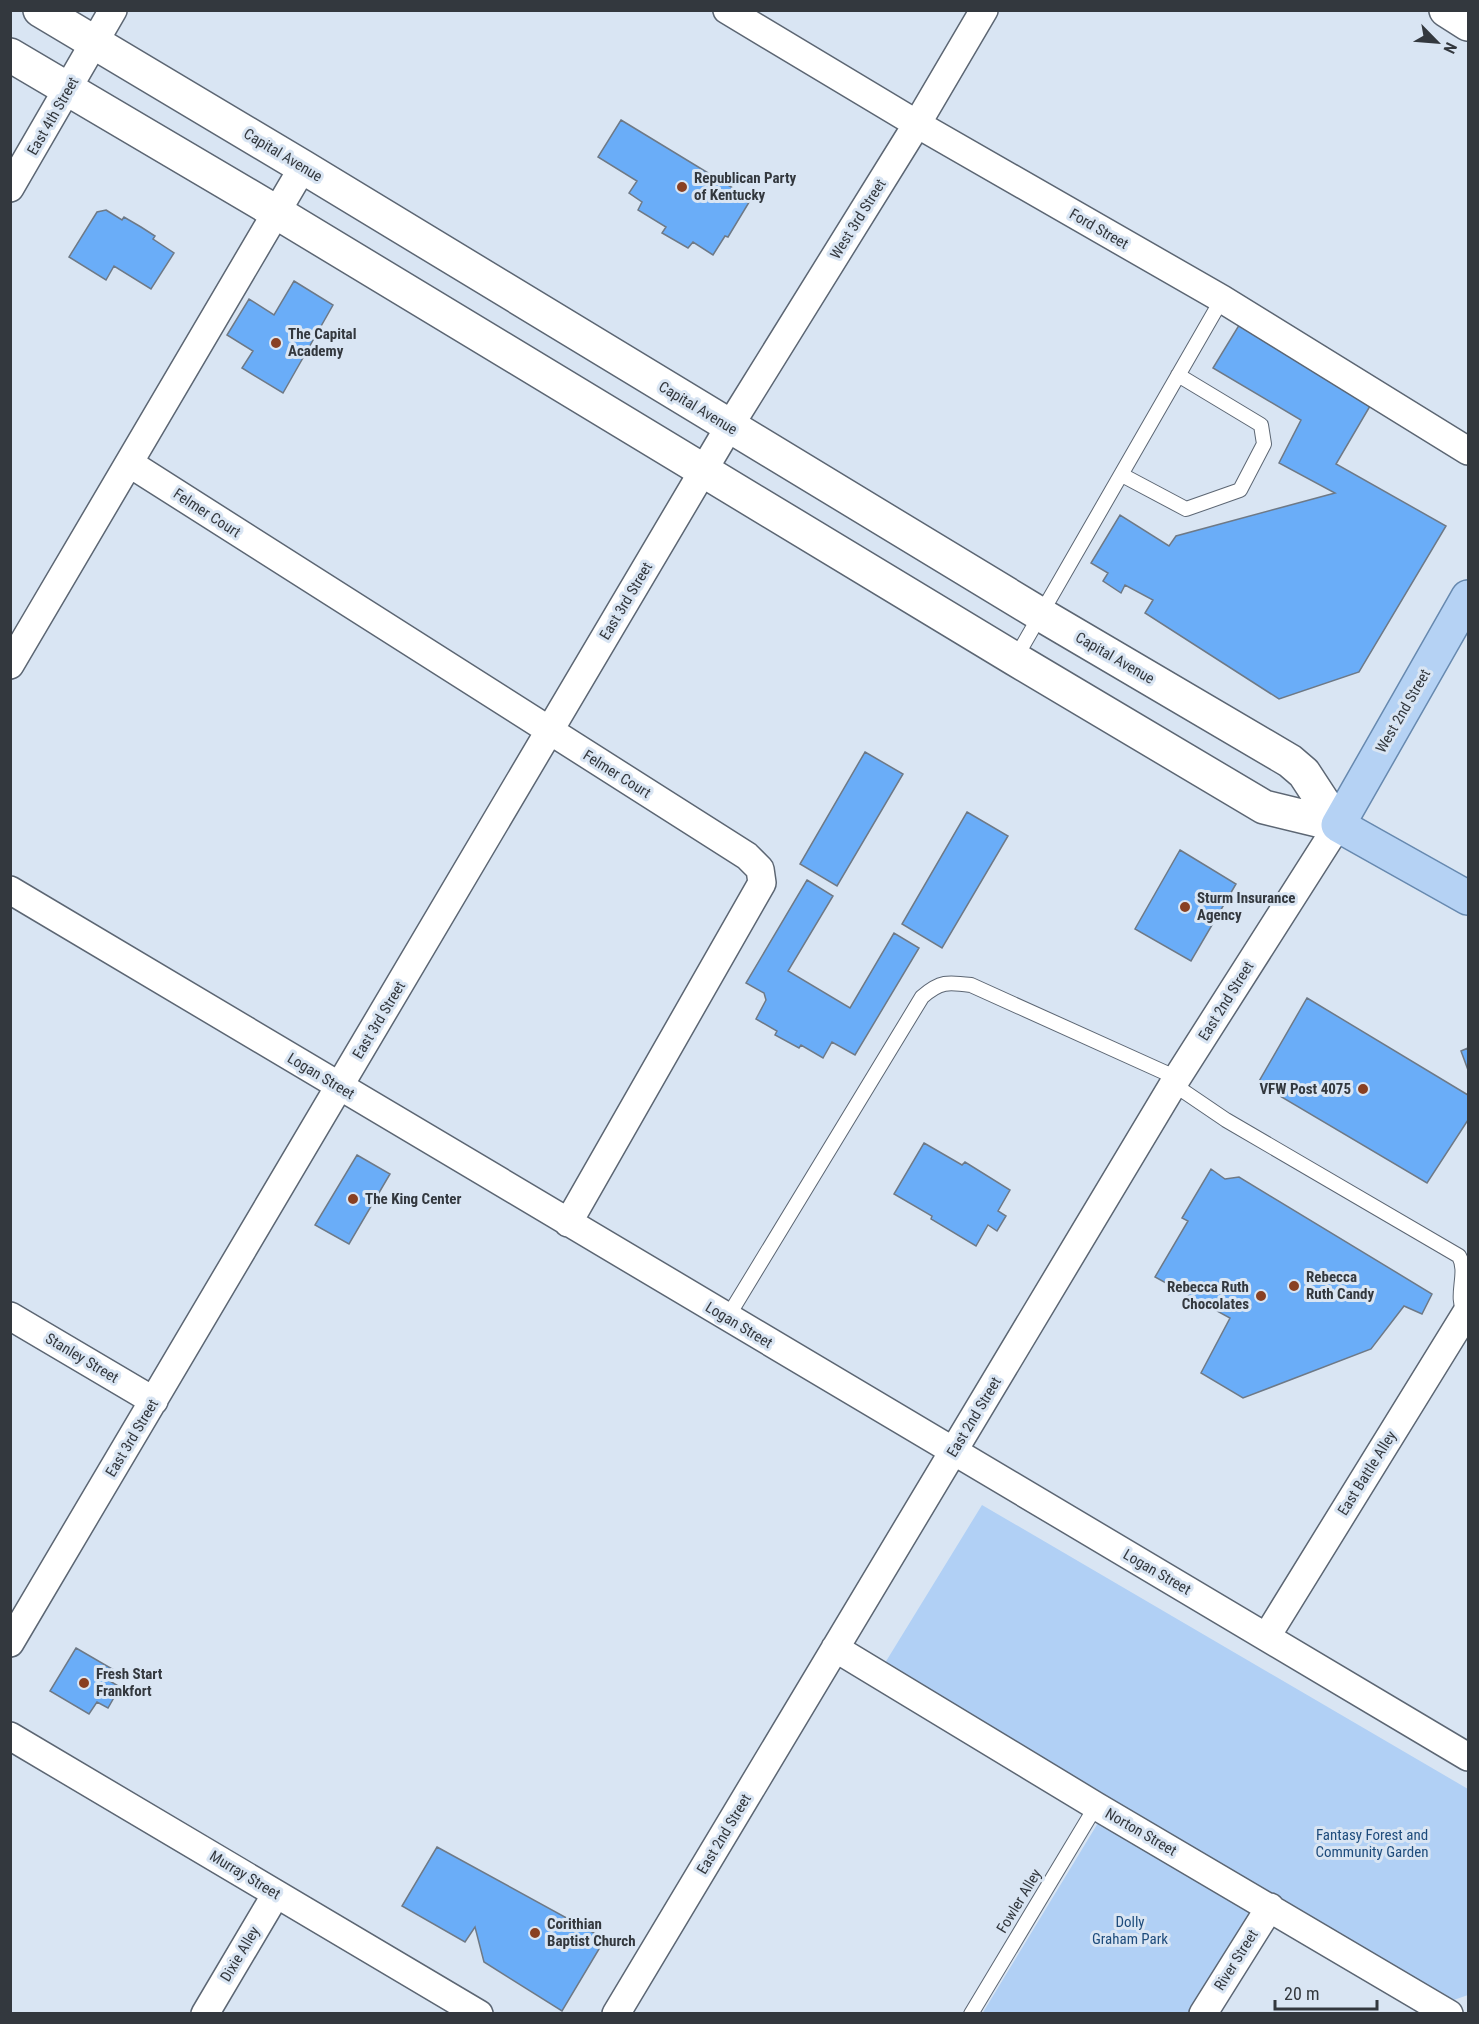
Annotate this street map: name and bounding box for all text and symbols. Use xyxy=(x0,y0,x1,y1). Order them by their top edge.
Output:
north arrow xyxy=(1407,12,1467,72)
text: N xyxy=(1439,40,1461,57)
street label: East 4th Street xyxy=(23,74,83,158)
street label: Capital Avenue xyxy=(241,125,325,185)
place label: Republican Party of Kentucky xyxy=(694,169,797,204)
street label: West 3rd Street xyxy=(826,176,890,262)
marker: Republican Party of Kentucky xyxy=(675,180,689,194)
street label: Ford Street xyxy=(1066,205,1132,253)
place label: The Capital Academy xyxy=(288,325,356,360)
marker: The Capital Academy xyxy=(269,336,283,350)
street label: Capital Avenue xyxy=(656,378,740,438)
street label: Felmer Court xyxy=(170,485,244,541)
street label: East 3rd Street xyxy=(596,559,656,643)
street label: Capital Avenue xyxy=(1072,628,1158,688)
street label: West 2nd Street xyxy=(1372,666,1434,756)
street label: Felmer Court xyxy=(580,746,654,802)
place label: Sturm Insurance Agency xyxy=(1197,889,1296,924)
marker: Sturm Insurance Agency xyxy=(1178,900,1192,914)
street label: East 2nd Street xyxy=(1195,958,1257,1044)
street label: East 3rd Street xyxy=(349,978,409,1062)
street label: Logan Street xyxy=(284,1049,358,1103)
place label: VFW Post 4075 xyxy=(1259,1080,1351,1098)
marker: VFW Post 4075 xyxy=(1356,1082,1370,1096)
place label: The King Center xyxy=(365,1190,462,1208)
marker: The King Center xyxy=(346,1192,360,1206)
place label: Rebecca Ruth Candy xyxy=(1306,1268,1375,1303)
place label: Rebecca Ruth Chocolates xyxy=(1167,1278,1249,1313)
marker: Rebecca Ruth Candy xyxy=(1287,1279,1301,1293)
marker: Rebecca Ruth Chocolates xyxy=(1254,1289,1268,1303)
street label: Logan Street xyxy=(702,1298,776,1352)
street label: Stanley Street xyxy=(42,1329,122,1387)
street label: East 2nd Street xyxy=(943,1374,1005,1460)
street label: East 3rd Street xyxy=(102,1396,162,1480)
street label: East Battle Alley xyxy=(1334,1427,1400,1519)
street label: Logan Street xyxy=(1120,1545,1194,1599)
place label: Fresh Start Frankfort xyxy=(96,1665,163,1700)
marker: Fresh Start Frankfort xyxy=(77,1676,91,1690)
street label: East 2nd Street xyxy=(693,1791,755,1877)
street label: Norton Street xyxy=(1102,1804,1180,1860)
park label: Fantasy Forest and Community Garden xyxy=(1316,1826,1428,1861)
street label: Murray Street xyxy=(206,1847,284,1903)
street label: Fowler Alley xyxy=(993,1866,1045,1936)
park label: Dolly Graham Park xyxy=(1092,1913,1168,1948)
place label: Corithian Baptist Church xyxy=(547,1915,636,1950)
street label: Dixie Alley xyxy=(217,1923,263,1985)
marker: Corithian Baptist Church xyxy=(528,1926,542,1940)
street label: River Street xyxy=(1210,1926,1262,1994)
scale bar xyxy=(1275,1973,1377,2011)
text: 20 m xyxy=(1284,1983,1319,2004)

